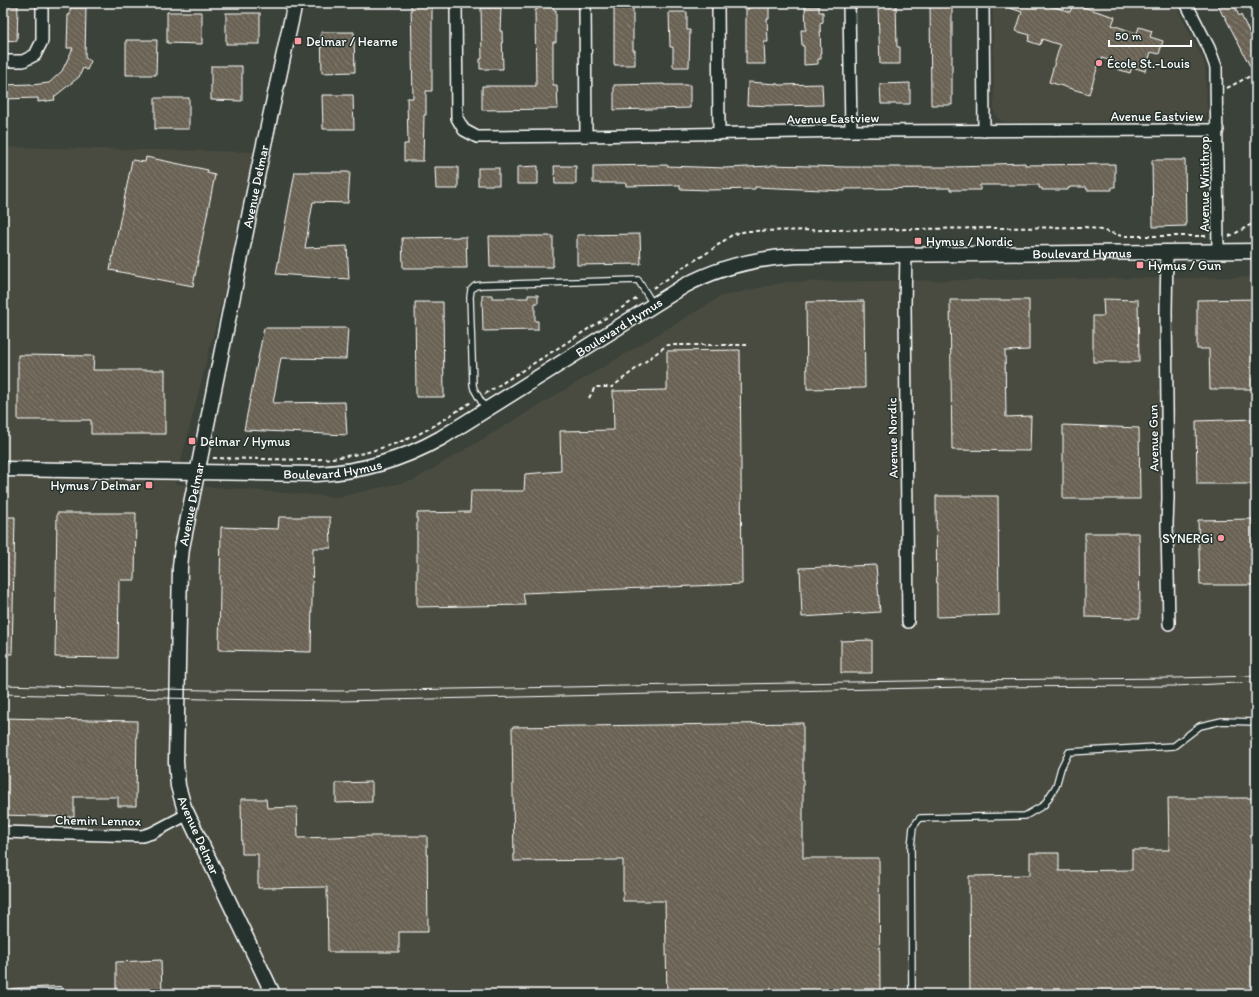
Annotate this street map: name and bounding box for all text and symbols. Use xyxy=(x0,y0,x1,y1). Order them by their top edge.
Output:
scale bar xyxy=(1109,22,1191,48)
text: 50 m xyxy=(1115,29,1141,43)
place label: Delmar / Hearne xyxy=(306,34,398,49)
marker: Delmar / Hearne xyxy=(293,36,303,46)
place label: École St.-Louis xyxy=(1107,56,1190,71)
marker: École St.-Louis xyxy=(1094,58,1104,68)
street label: Avenue Eastview xyxy=(1111,109,1204,124)
street label: Avenue Eastview xyxy=(787,110,880,127)
street label: Avenue Winthrop xyxy=(1197,136,1212,232)
street label: Avenue Delmar xyxy=(240,144,272,229)
place label: Hymus / Nordic xyxy=(926,234,1013,249)
marker: Hymus / Nordic xyxy=(913,236,923,246)
street label: Boulevard Hymus xyxy=(1032,245,1132,261)
place label: Hymus / Gun xyxy=(1148,258,1222,273)
marker: Hymus / Gun xyxy=(1135,260,1145,270)
street label: Boulevard Hymus xyxy=(573,294,665,360)
street label: Avenue Nordic xyxy=(884,397,901,478)
street label: Avenue Gun xyxy=(1145,404,1162,472)
place label: Delmar / Hymus xyxy=(200,434,291,449)
marker: Delmar / Hymus xyxy=(187,436,197,446)
street label: Boulevard Hymus xyxy=(283,456,384,482)
street label: Avenue Delmar xyxy=(176,461,207,547)
place label: Hymus / Delmar xyxy=(51,478,142,493)
marker: Hymus / Delmar xyxy=(144,480,154,490)
place label: SYNERGi xyxy=(1162,531,1213,546)
marker: SYNERGi xyxy=(1216,533,1226,543)
street label: Avenue Delmar xyxy=(175,794,223,877)
street label: Chemin Lennox xyxy=(55,812,142,829)

